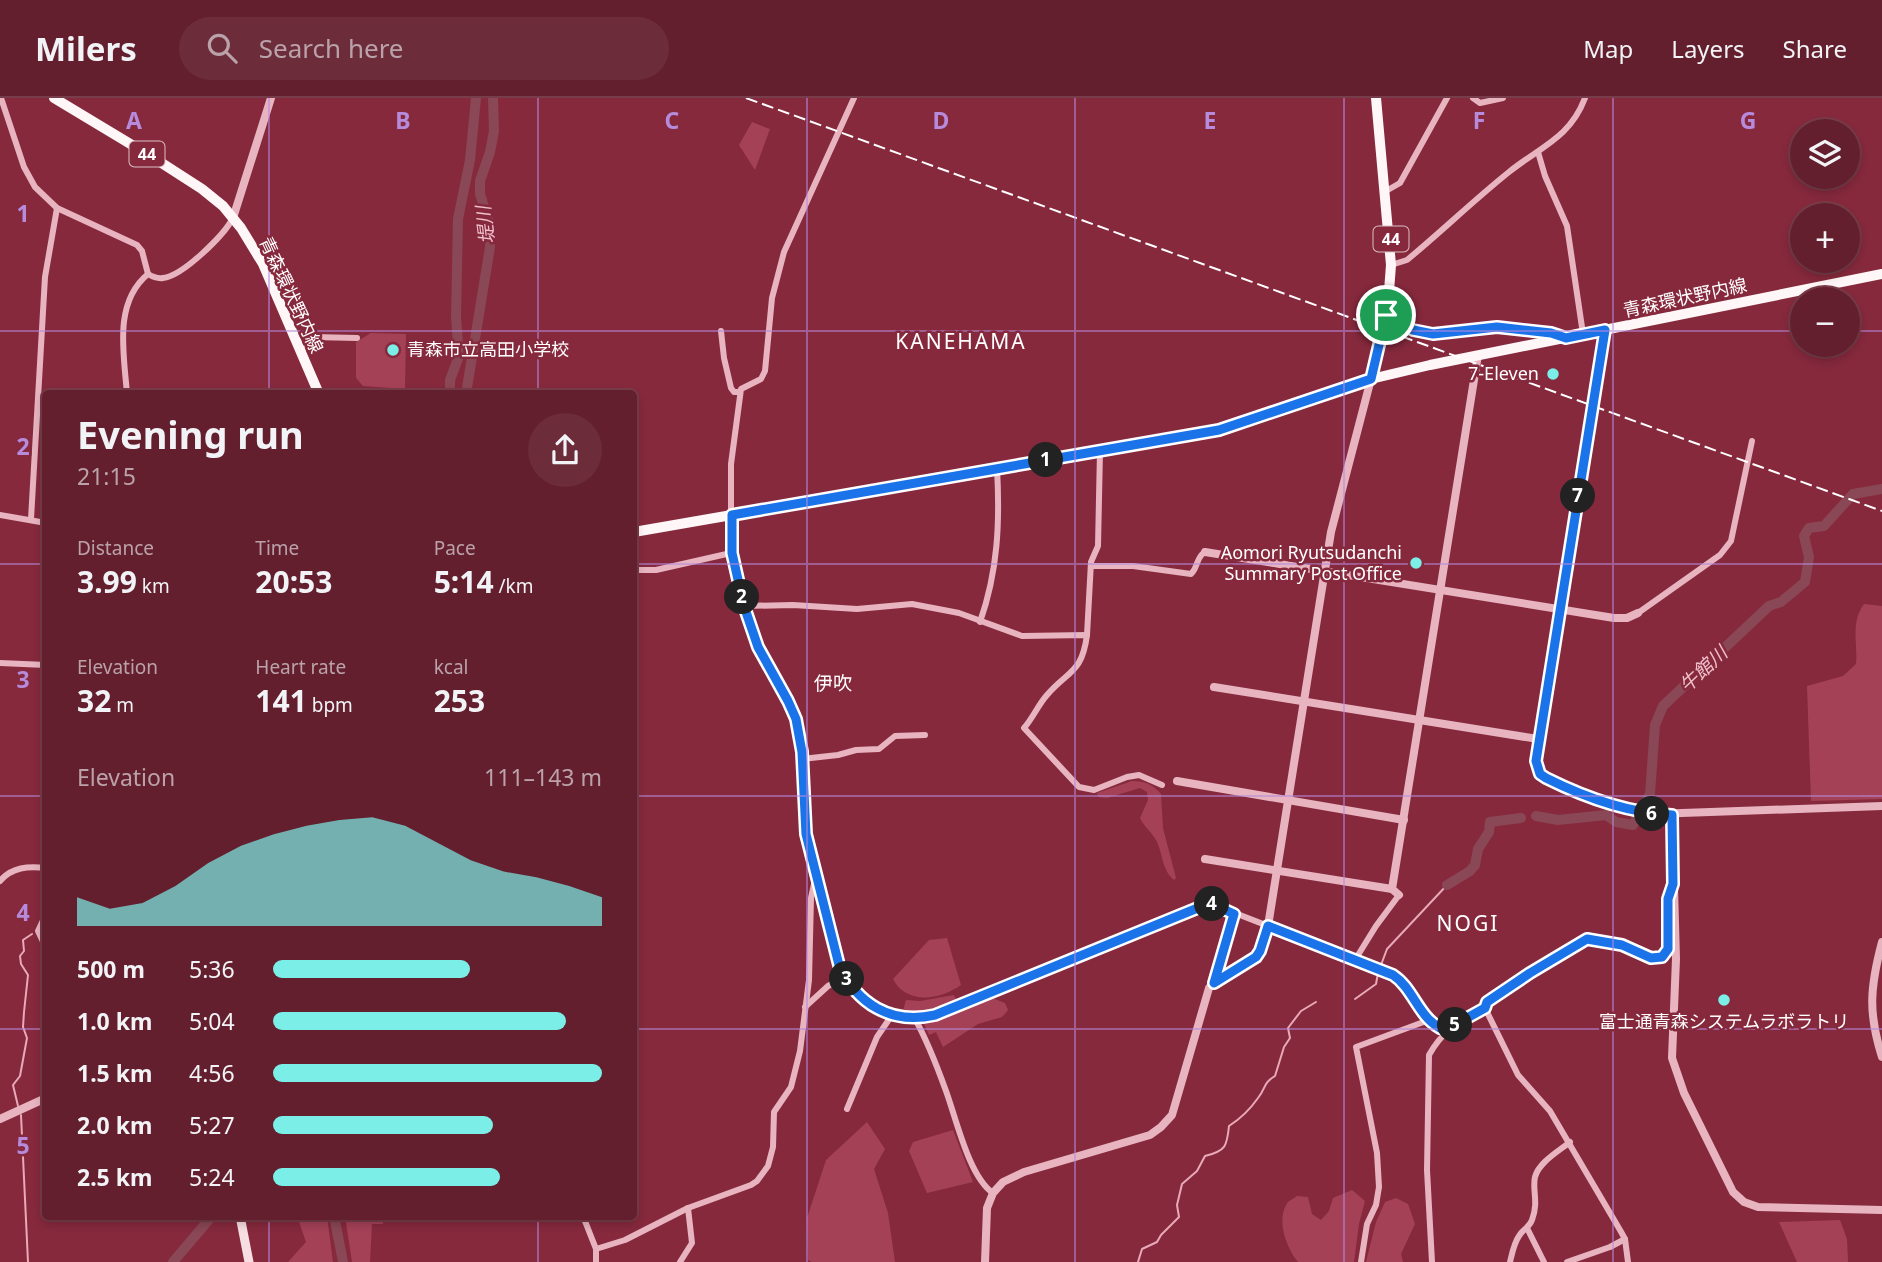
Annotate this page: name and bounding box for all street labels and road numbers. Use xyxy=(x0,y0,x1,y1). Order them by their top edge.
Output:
road number: 44 xyxy=(130,142,164,166)
road number: 44 xyxy=(1374,226,1408,252)
street label: 青森環状野内線 xyxy=(254,232,329,357)
street label: 青森環状野内線 xyxy=(1621,272,1749,322)

